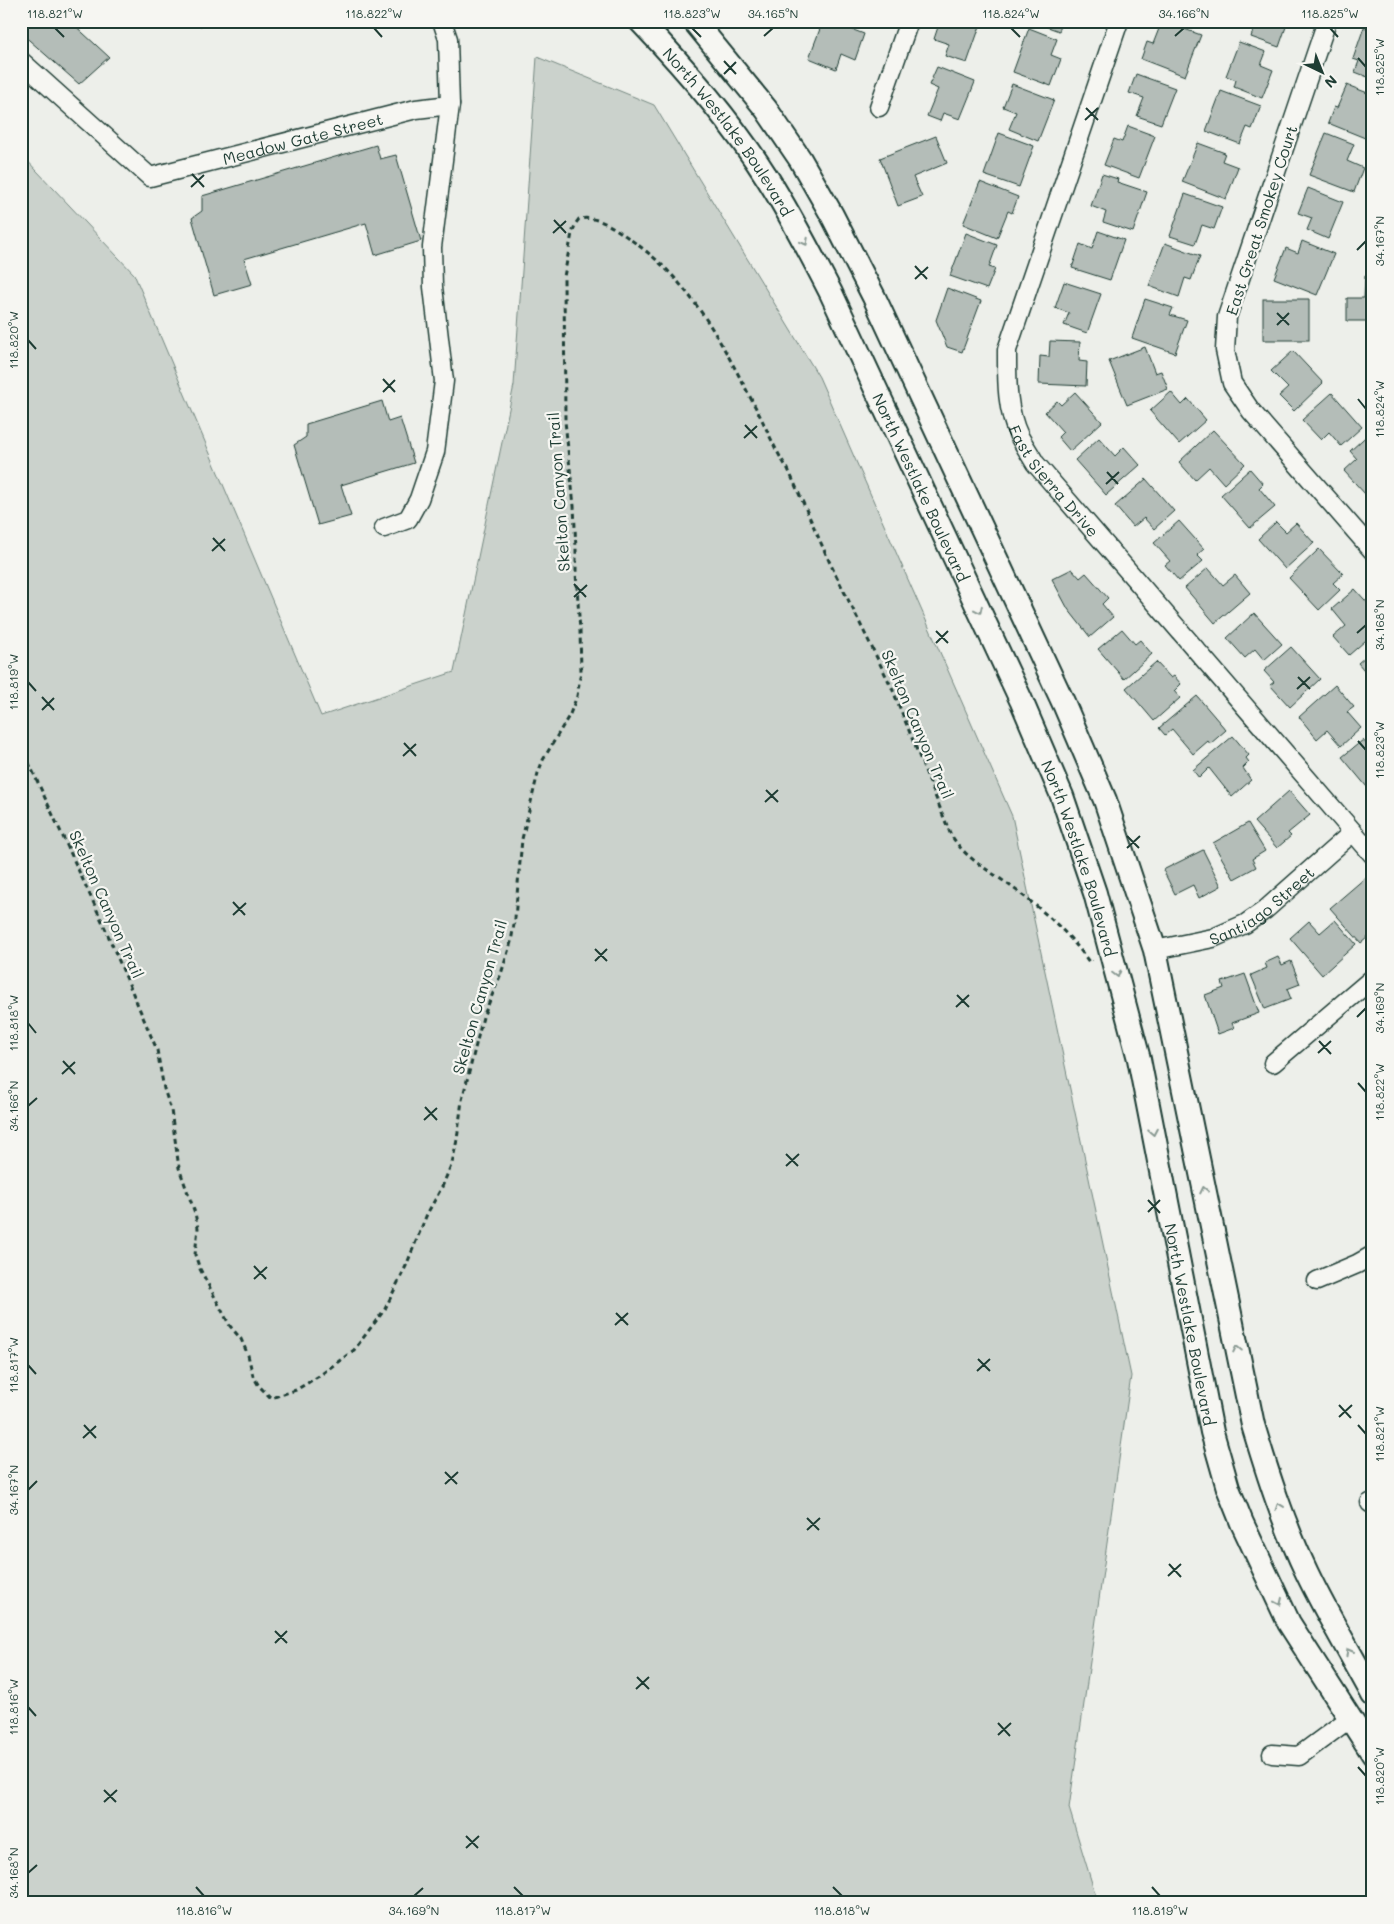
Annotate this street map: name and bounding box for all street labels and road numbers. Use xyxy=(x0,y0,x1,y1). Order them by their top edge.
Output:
street label: North Westlake Boulevard xyxy=(659,42,798,220)
street label: Meadow Gate Street xyxy=(220,107,385,169)
street label: East Great Smokey Court xyxy=(1220,122,1302,318)
street label: North Westlake Boulevard xyxy=(869,389,975,585)
street label: Skelton Canyon Trail xyxy=(542,412,574,572)
street label: East Sierra Drive xyxy=(1005,422,1104,541)
street label: Skelton Canyon Trail xyxy=(877,646,959,802)
street label: North Westlake Boulevard xyxy=(1037,757,1122,958)
street label: Skelton Canyon Trail xyxy=(65,827,149,981)
street label: Santiago Street xyxy=(1206,861,1318,949)
street label: Skelton Canyon Trail xyxy=(447,917,511,1077)
street label: North Westlake Boulevard xyxy=(1161,1221,1221,1427)

